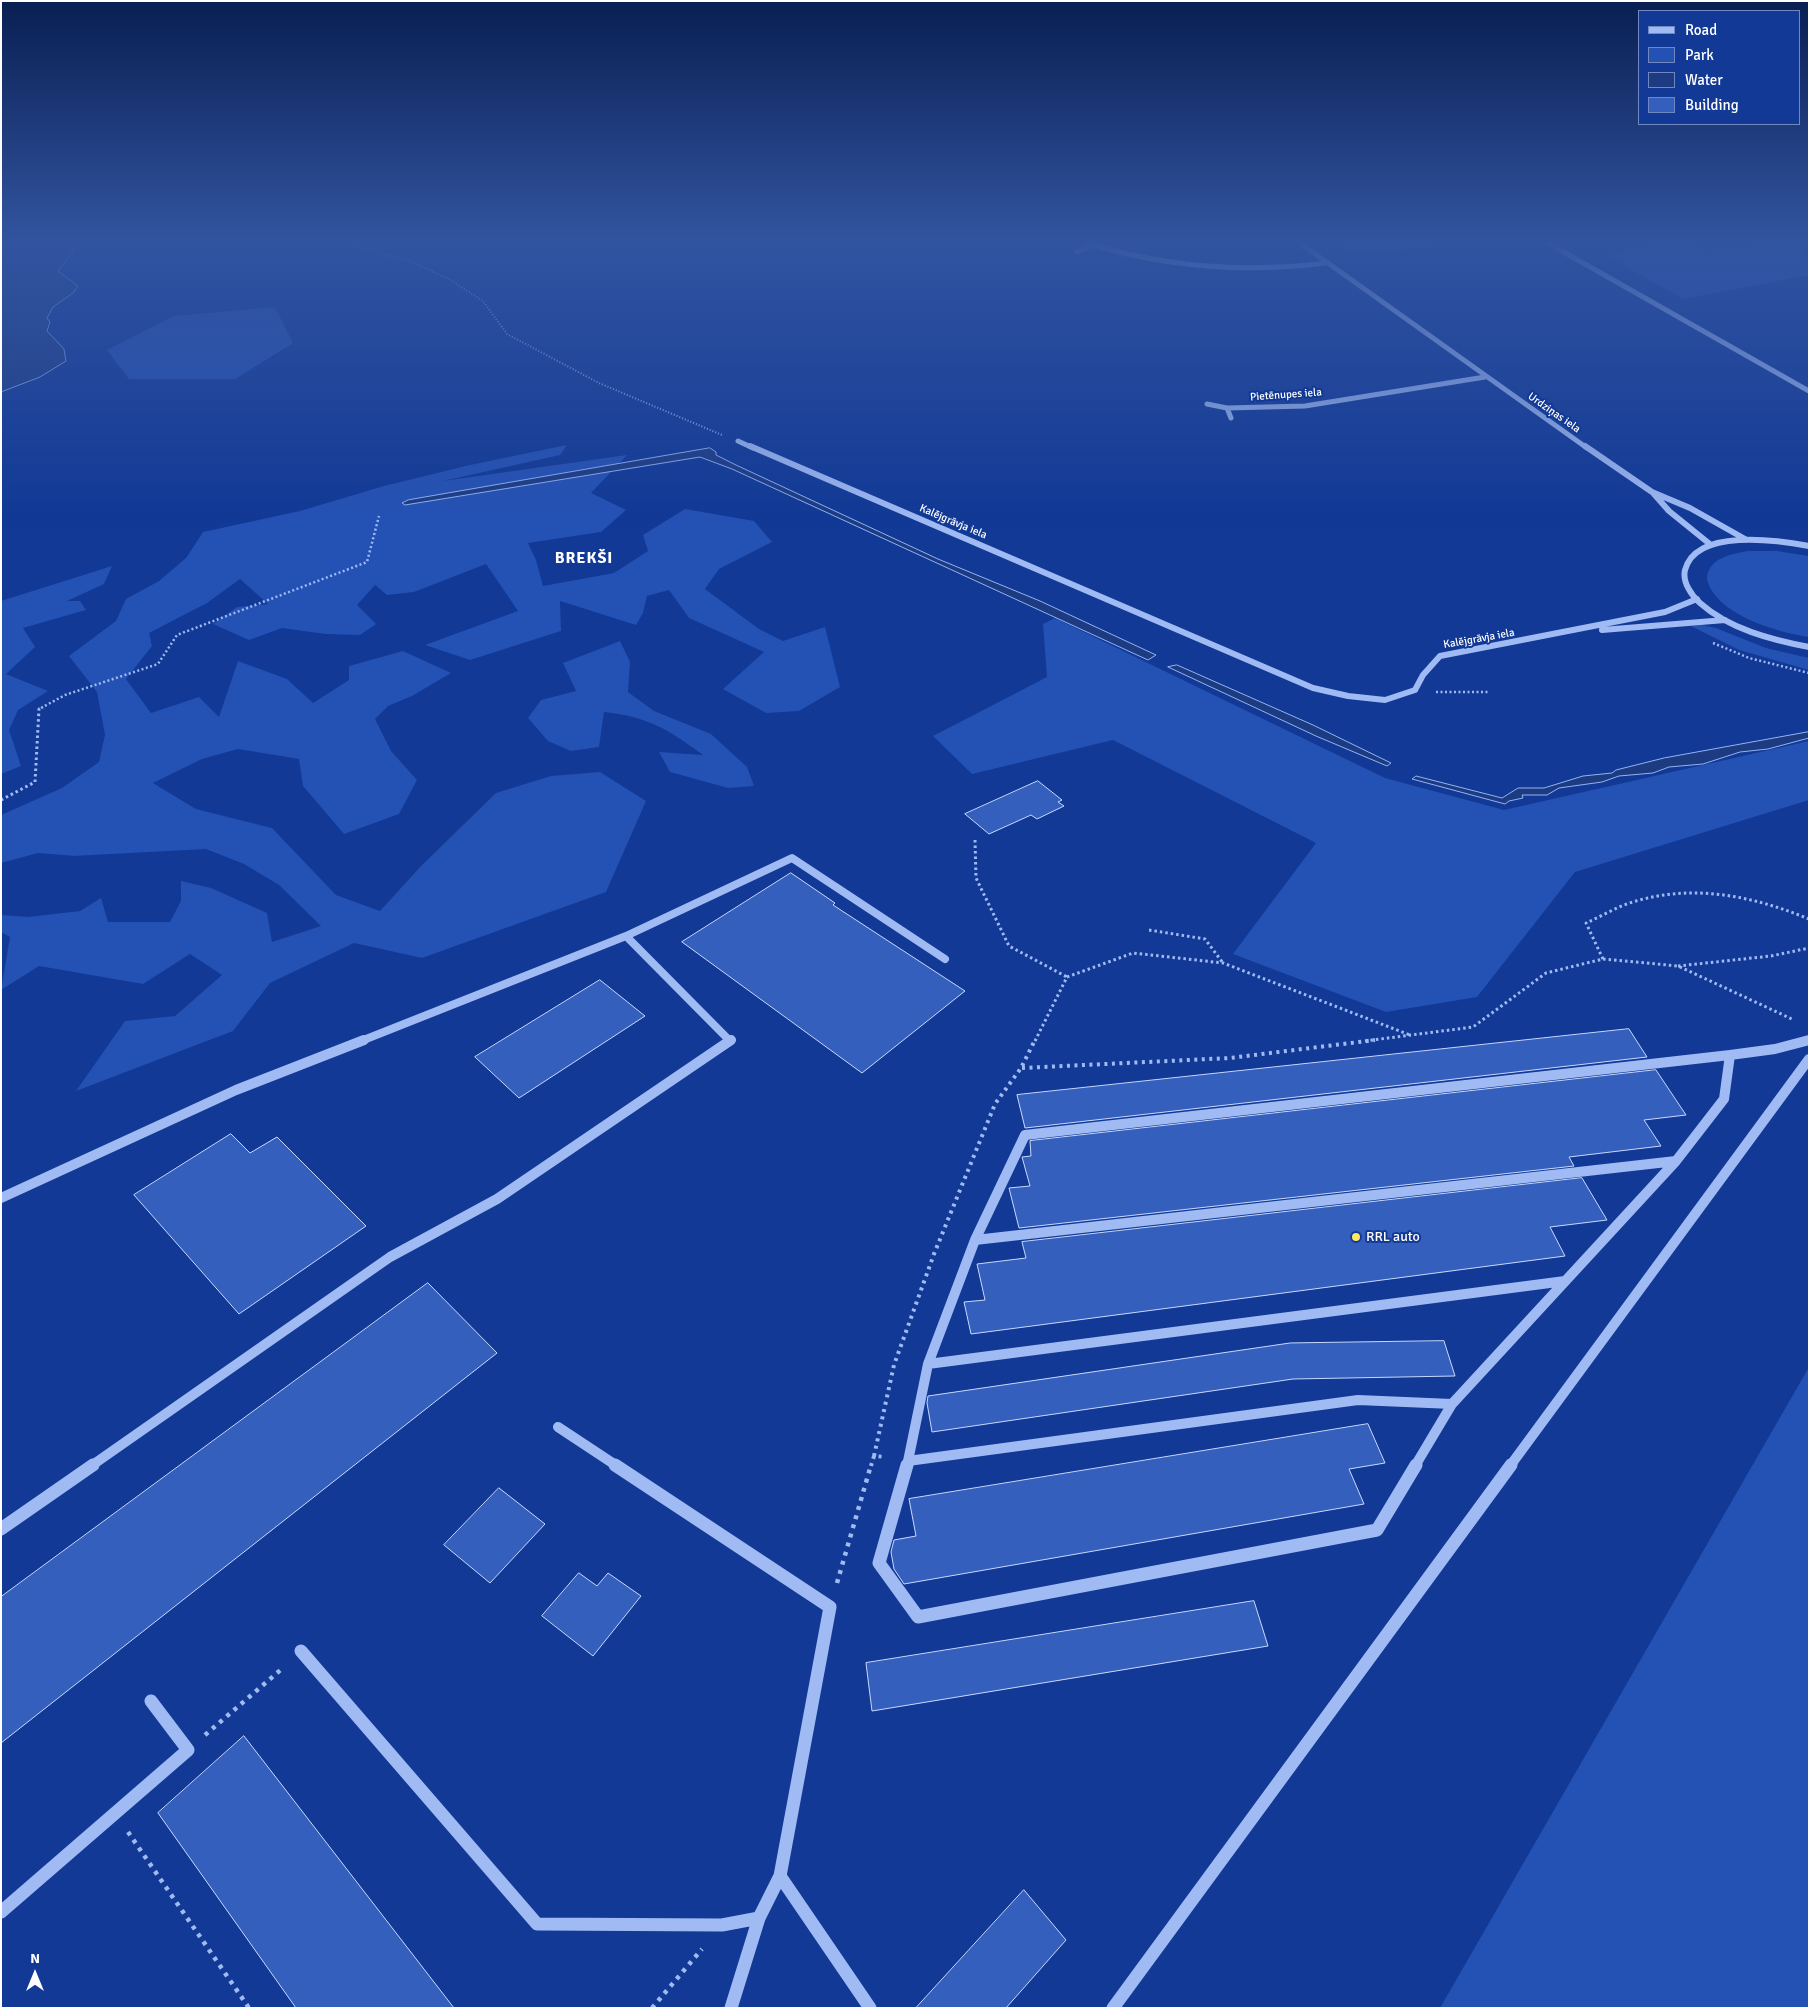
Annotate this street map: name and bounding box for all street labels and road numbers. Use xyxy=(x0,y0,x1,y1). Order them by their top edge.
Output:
street label: Pietēnupes iela xyxy=(1250,386,1322,404)
street label: Urdziņas iela xyxy=(1525,390,1583,436)
street label: Kalējgrāvja iela xyxy=(917,502,989,542)
street label: Kalējgrāvja iela xyxy=(1442,626,1516,652)

